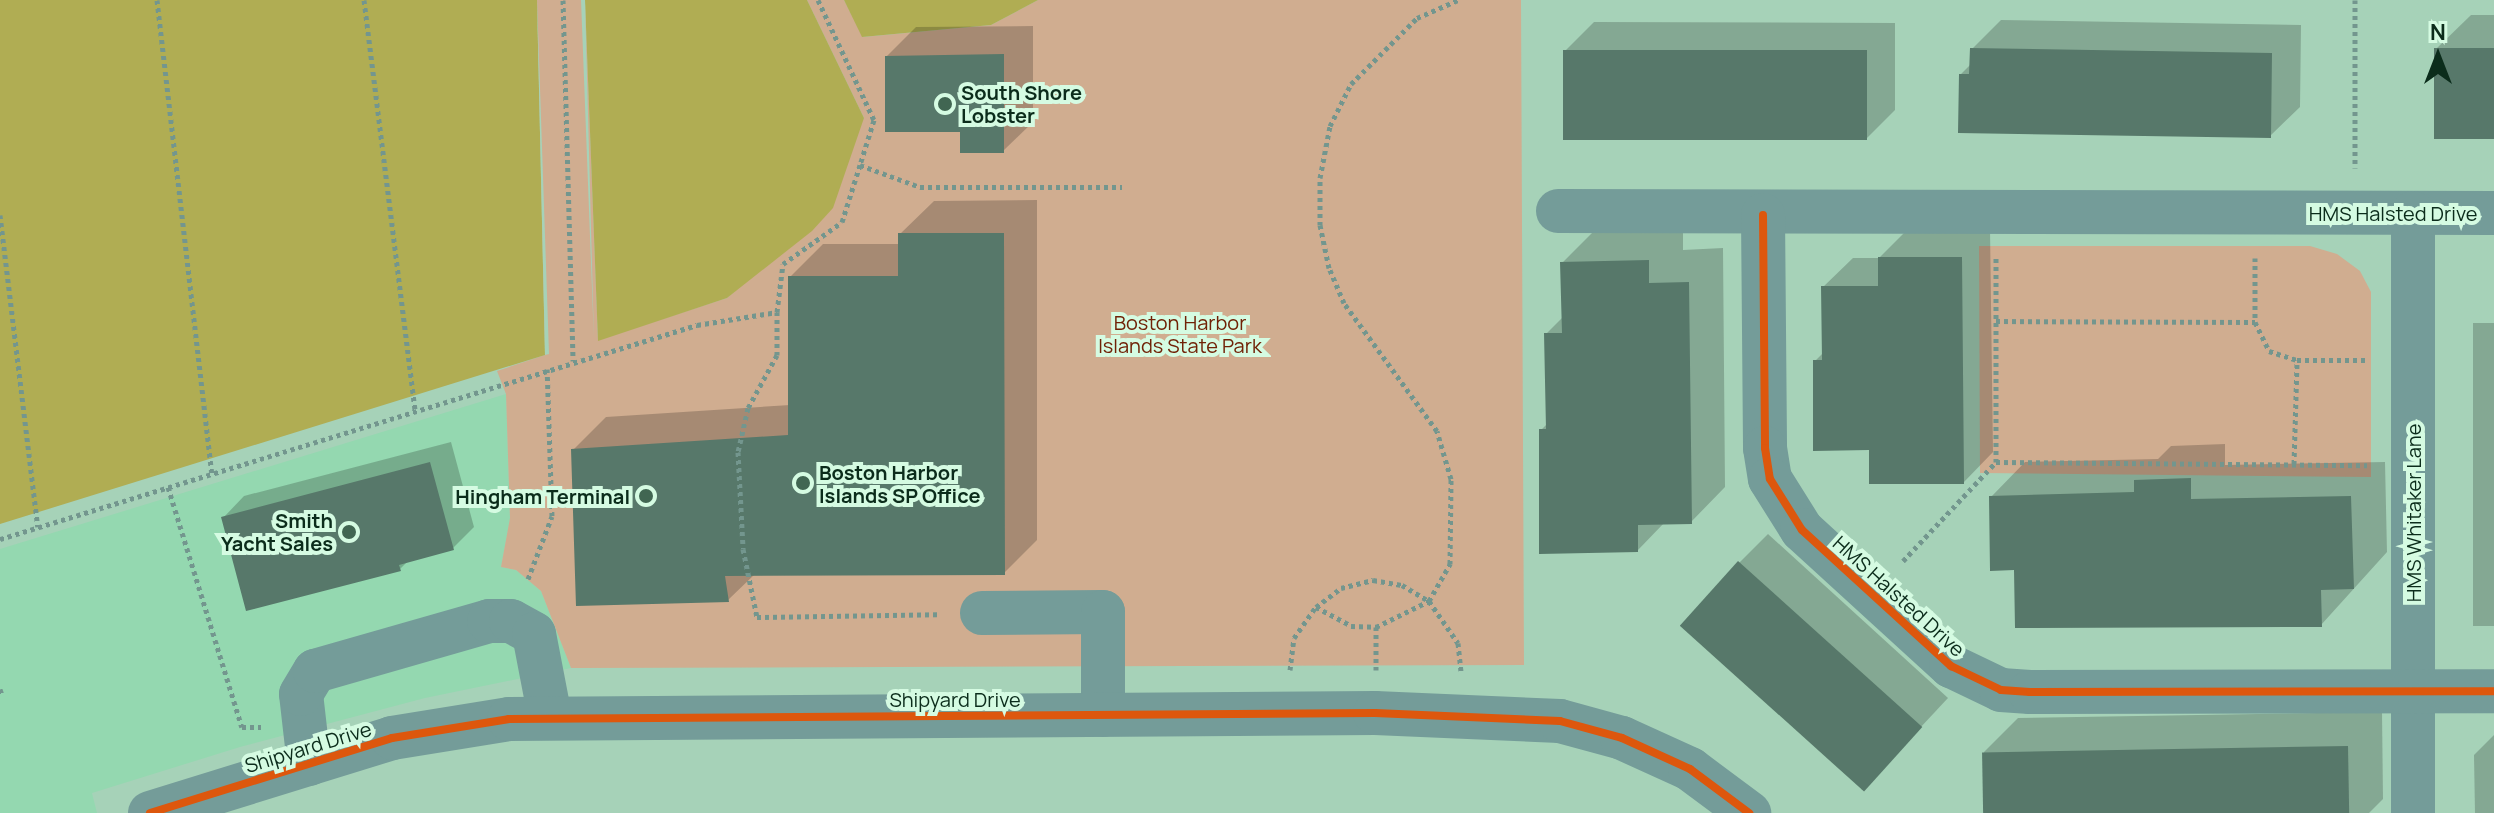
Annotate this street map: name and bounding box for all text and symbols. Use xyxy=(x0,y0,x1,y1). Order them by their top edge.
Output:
north arrow xyxy=(2398,16,2478,96)
text: N xyxy=(2430,17,2446,47)
place label: South Shore Lobster xyxy=(961,80,1082,127)
marker: South Shore Lobster xyxy=(936,95,954,113)
street label: HMS Halsted Drive xyxy=(2309,201,2477,225)
park label: Boston Harbor Islands State Park xyxy=(1098,310,1262,357)
street label: HMS Whitaker Lane xyxy=(2401,424,2425,602)
place label: Boston Harbor Islands SP Office xyxy=(819,460,980,507)
marker: Boston Harbor Islands SP Office xyxy=(794,474,812,492)
place label: Hingham Terminal xyxy=(455,484,630,508)
marker: Hingham Terminal xyxy=(637,487,655,505)
place label: Smith Yacht Sales xyxy=(221,508,333,555)
marker: Smith Yacht Sales xyxy=(340,523,358,541)
street label: HMS Halsted Drive xyxy=(1828,531,1970,661)
street label: Shipyard Drive xyxy=(889,687,1021,711)
street label: Shipyard Drive xyxy=(242,716,374,778)

